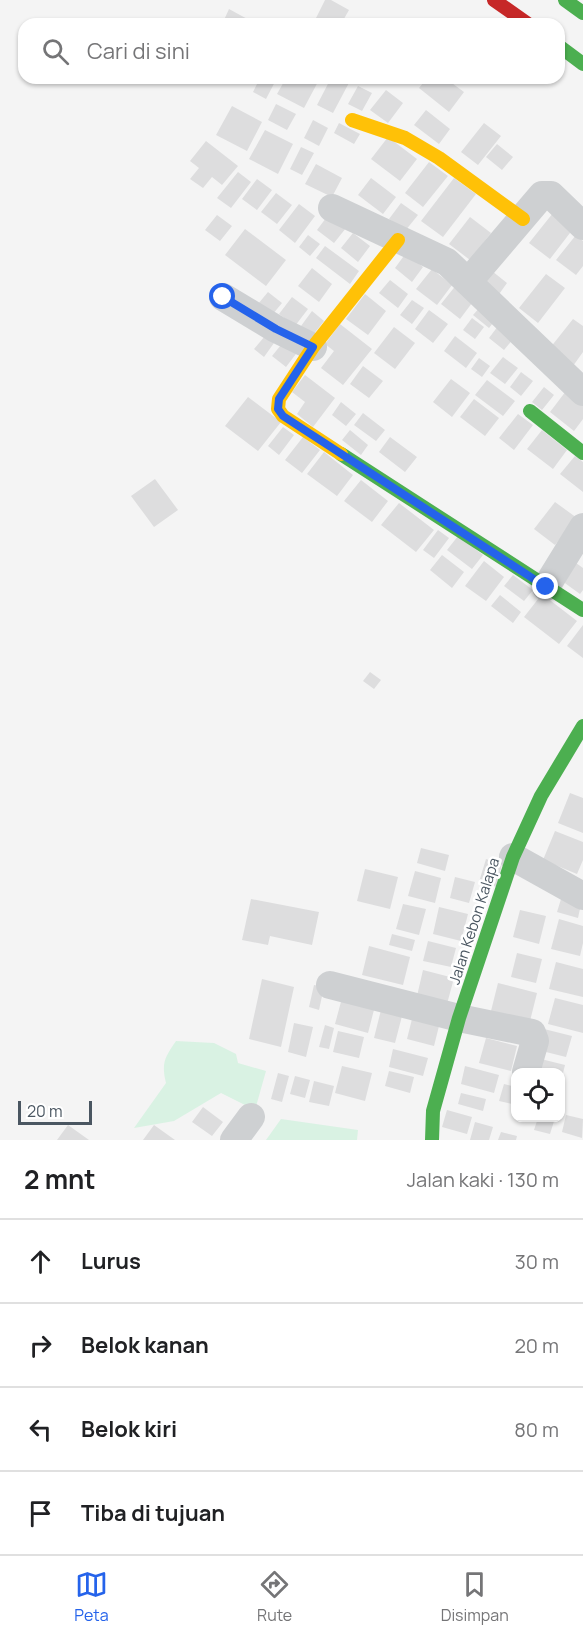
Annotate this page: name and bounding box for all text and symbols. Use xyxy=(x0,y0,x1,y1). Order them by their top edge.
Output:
search box xyxy=(18,18,565,84)
icon: search xyxy=(39,35,72,68)
text: Cari di sini xyxy=(87,36,190,66)
route start xyxy=(209,283,235,309)
route end xyxy=(532,573,558,599)
street label: Jalan Kebon Kalapa xyxy=(444,855,504,987)
map controls xyxy=(511,1068,565,1122)
button: locate xyxy=(511,1068,565,1122)
scale bar xyxy=(18,1098,92,1126)
text: 20 m xyxy=(27,1100,63,1122)
text: 2 mnt xyxy=(24,1161,96,1197)
text: Jalan kaki · 130 m xyxy=(407,1166,559,1193)
icon: ahead xyxy=(24,1245,57,1278)
text: Lurus xyxy=(81,1246,141,1276)
text: 30 m xyxy=(515,1248,559,1275)
icon: right xyxy=(24,1329,57,1362)
text: Belok kanan xyxy=(81,1330,209,1360)
text: 20 m xyxy=(514,1332,559,1359)
icon: left xyxy=(24,1413,57,1446)
text: Belok kiri xyxy=(81,1414,177,1444)
text: 80 m xyxy=(514,1416,559,1443)
icon: arrive xyxy=(24,1497,57,1530)
text: Tiba di tujuan xyxy=(81,1498,225,1528)
tab: Peta xyxy=(74,1568,109,1626)
tab: Rute xyxy=(257,1568,292,1626)
tab: Disimpan xyxy=(441,1568,509,1626)

